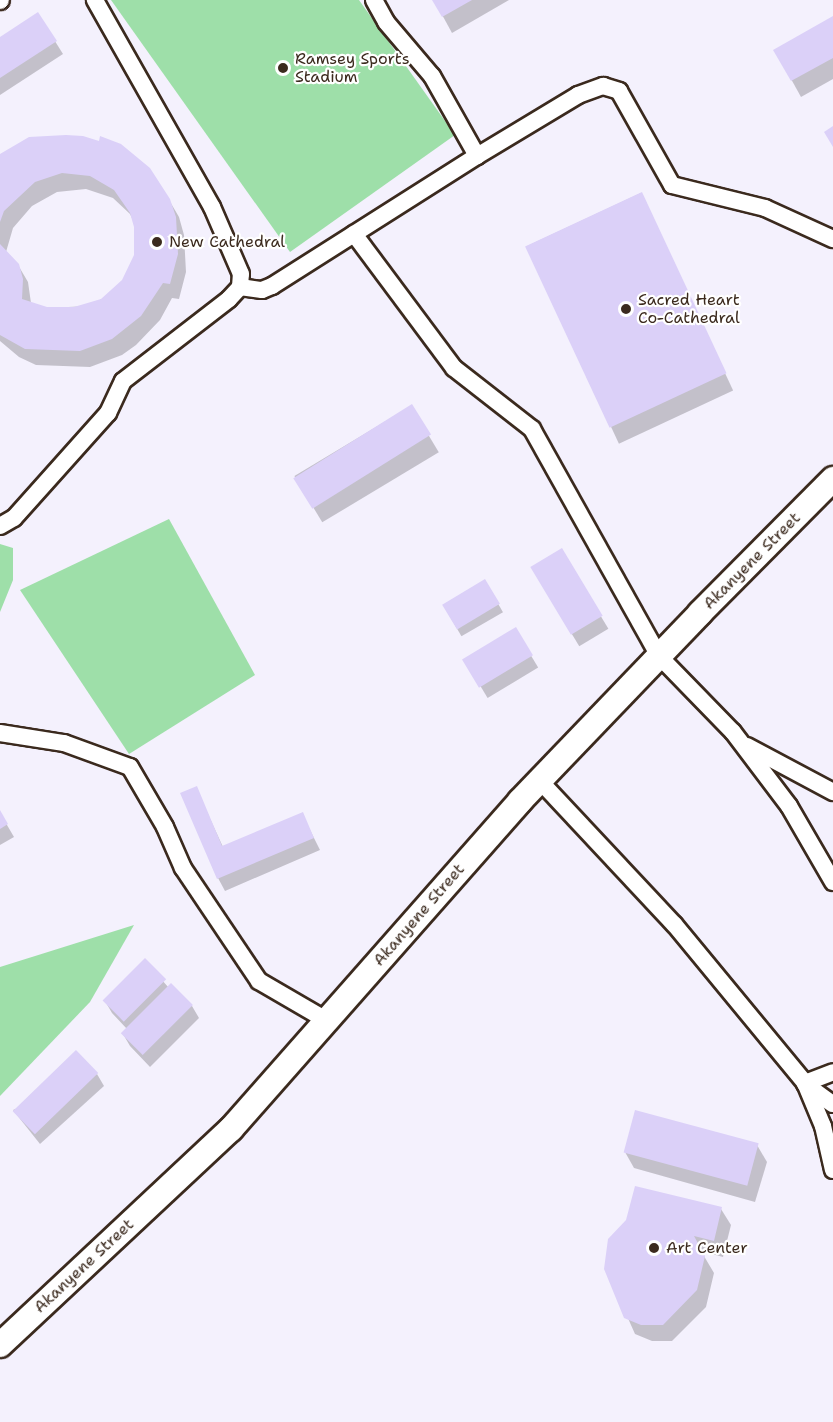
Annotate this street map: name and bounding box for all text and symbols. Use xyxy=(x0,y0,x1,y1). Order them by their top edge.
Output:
place label: Ramsey Sports Stadium xyxy=(295,49,410,87)
marker: Ramsey Sports Stadium xyxy=(276,61,290,75)
place label: New Cathedral xyxy=(169,232,285,252)
marker: New Cathedral xyxy=(150,235,164,249)
place label: Sacred Heart Co-Cathedral xyxy=(638,290,740,328)
marker: Sacred Heart Co-Cathedral xyxy=(619,302,633,316)
street label: Akanyene Street xyxy=(700,509,804,613)
street label: Akanyene Street xyxy=(369,860,469,970)
street label: Akanyene Street xyxy=(30,1215,138,1317)
place label: Art Center xyxy=(666,1238,748,1258)
marker: Art Center xyxy=(647,1241,661,1255)

